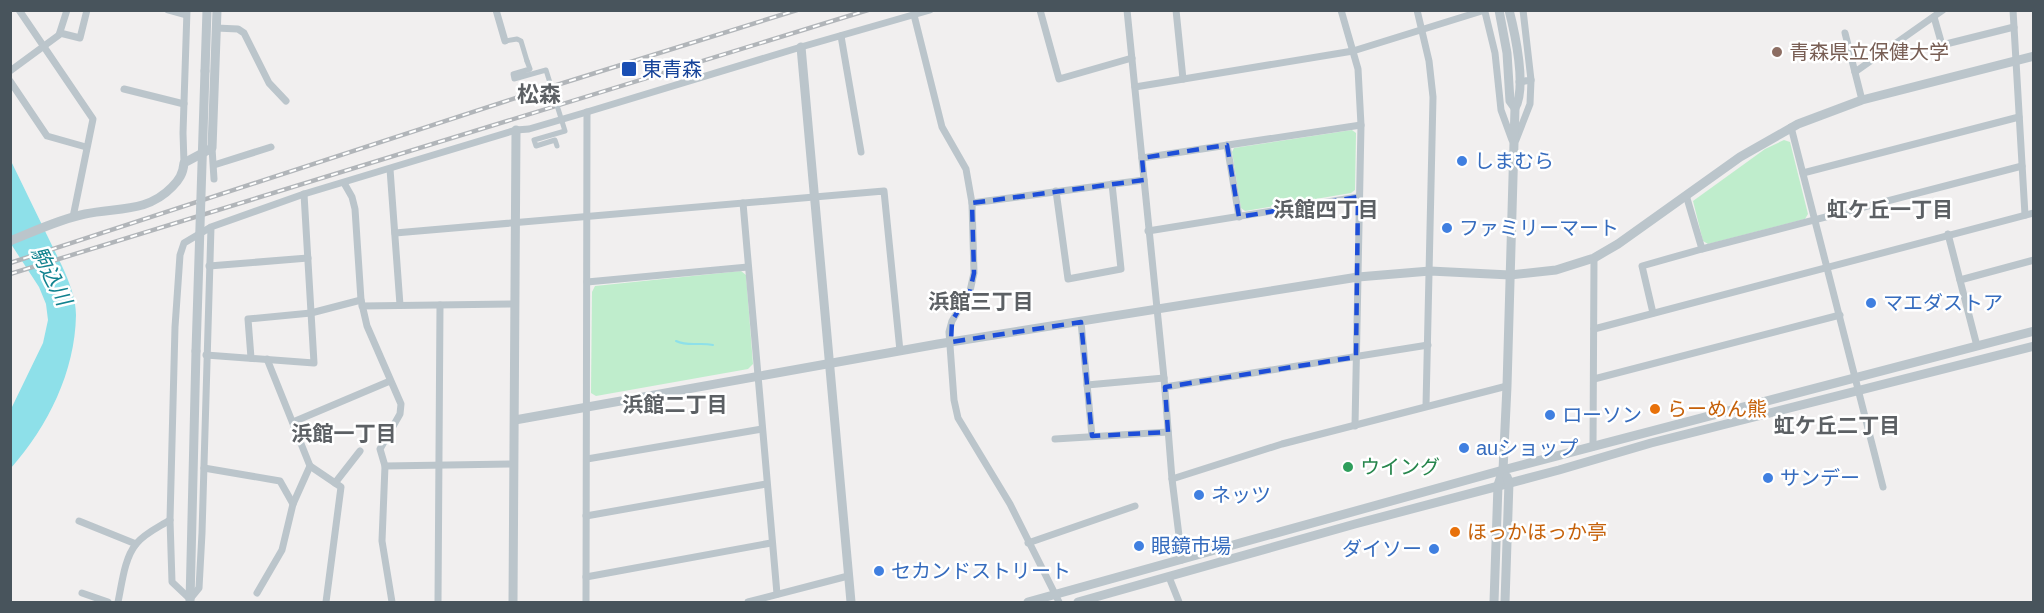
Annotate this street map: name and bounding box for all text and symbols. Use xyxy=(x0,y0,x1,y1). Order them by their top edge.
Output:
place label: 青森県立保健大学 xyxy=(1789,41,1949,63)
marker: 青森県立保健大学 xyxy=(1770,45,1784,59)
place label: 東青森 xyxy=(642,58,702,80)
marker: 東青森 xyxy=(620,60,638,78)
district label: 松森 xyxy=(517,82,561,107)
place label: しまむら xyxy=(1474,150,1554,172)
marker: しまむら xyxy=(1455,154,1469,168)
district label: 浜館四丁目 xyxy=(1274,198,1379,221)
district label: 虹ケ丘一丁目 xyxy=(1827,198,1953,221)
place label: ファミリーマート xyxy=(1459,217,1619,239)
marker: ファミリーマート xyxy=(1440,221,1454,235)
water label: 駒込川 xyxy=(27,242,77,311)
district label: 浜館三丁目 xyxy=(929,290,1034,313)
place label: マエダストア xyxy=(1883,292,2003,314)
marker: マエダストア xyxy=(1864,296,1878,310)
district label: 浜館二丁目 xyxy=(623,393,728,416)
place label: らーめん熊 xyxy=(1667,398,1767,420)
marker: らーめん熊 xyxy=(1648,402,1662,416)
place label: ローソン xyxy=(1562,404,1642,426)
marker: ローソン xyxy=(1543,408,1557,422)
district label: 虹ケ丘二丁目 xyxy=(1774,414,1900,437)
district label: 浜館一丁目 xyxy=(292,422,397,445)
place label: auショップ xyxy=(1476,437,1578,459)
marker: auショップ xyxy=(1457,441,1471,455)
place label: ウイング xyxy=(1360,456,1440,478)
marker: ウイング xyxy=(1341,460,1355,474)
place label: サンデー xyxy=(1780,467,1860,489)
marker: サンデー xyxy=(1761,471,1775,485)
place label: ネッツ xyxy=(1211,484,1271,506)
marker: ネッツ xyxy=(1192,488,1206,502)
place label: ほっかほっか亭 xyxy=(1467,521,1607,543)
marker: ほっかほっか亭 xyxy=(1448,525,1462,539)
place label: 眼鏡市場 xyxy=(1151,535,1231,557)
place label: ダイソー xyxy=(1342,538,1422,560)
marker: 眼鏡市場 xyxy=(1132,539,1146,553)
marker: ダイソー xyxy=(1427,542,1441,556)
place label: セカンドストリート xyxy=(891,560,1071,582)
marker: セカンドストリート xyxy=(872,564,886,578)

